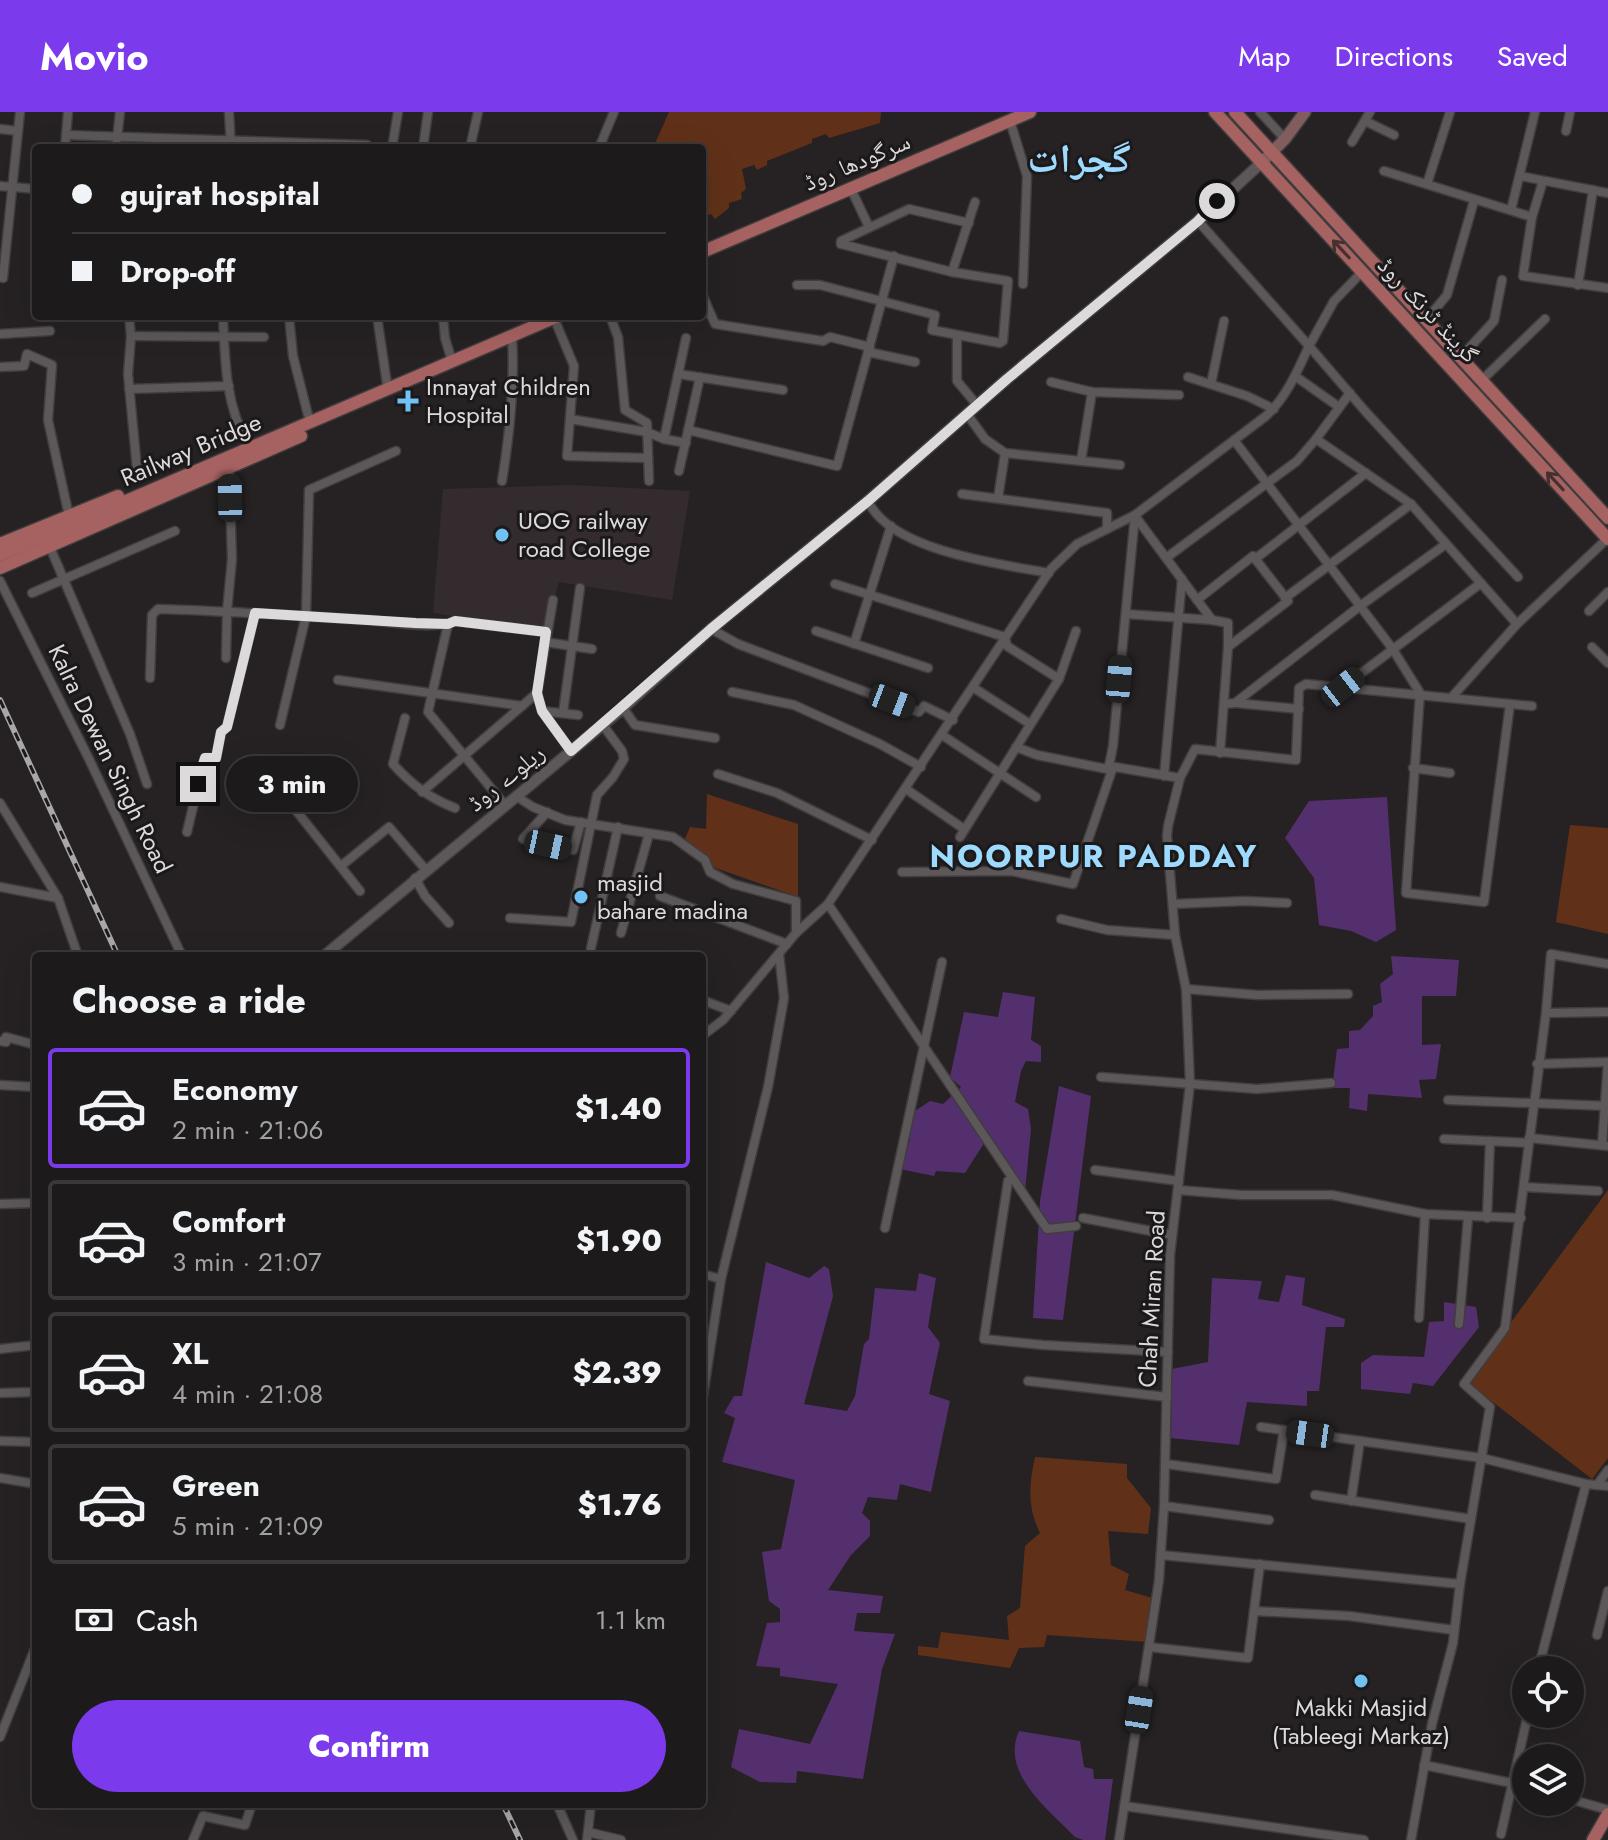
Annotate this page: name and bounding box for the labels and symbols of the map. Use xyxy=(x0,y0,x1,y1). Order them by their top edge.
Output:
street label: سرگودھا روڈ xyxy=(798,123,915,200)
district label: گجرات xyxy=(1027,129,1131,187)
route start xyxy=(1199,183,1235,219)
one-way arrow xyxy=(1331,239,1350,259)
street label: گرینڈ ٹرنک روڈ xyxy=(1370,249,1487,371)
place label: Innayat Children Hospital xyxy=(426,369,591,432)
marker: Innayat Children Hospital xyxy=(397,390,419,412)
street label: Railway Bridge xyxy=(115,404,267,495)
one-way arrow xyxy=(1546,471,1565,491)
car xyxy=(218,474,242,522)
place label: UOG railway road College xyxy=(518,503,650,566)
marker: UOG railway road College xyxy=(493,526,511,544)
street label: Kalra Dewan Singh Road xyxy=(40,638,181,879)
car xyxy=(1105,654,1133,704)
car xyxy=(1317,663,1369,711)
car xyxy=(865,681,919,721)
street label: ریلوے روڈ xyxy=(459,735,552,820)
callout: 3 min xyxy=(226,756,358,812)
route end xyxy=(180,766,216,802)
car xyxy=(522,828,574,862)
district label: NOORPUR PADDAY xyxy=(930,833,1258,879)
place label: masjid bahare madina xyxy=(597,865,748,928)
marker: masjid bahare madina xyxy=(572,888,590,906)
street label: Chah Miran Road xyxy=(1129,1209,1174,1388)
car xyxy=(1285,1419,1335,1449)
marker: Makki Masjid (Tableegi Markaz) xyxy=(1352,1672,1370,1690)
car xyxy=(1123,1684,1155,1736)
place label: Makki Masjid (Tableegi Markaz) xyxy=(1272,1690,1450,1753)

